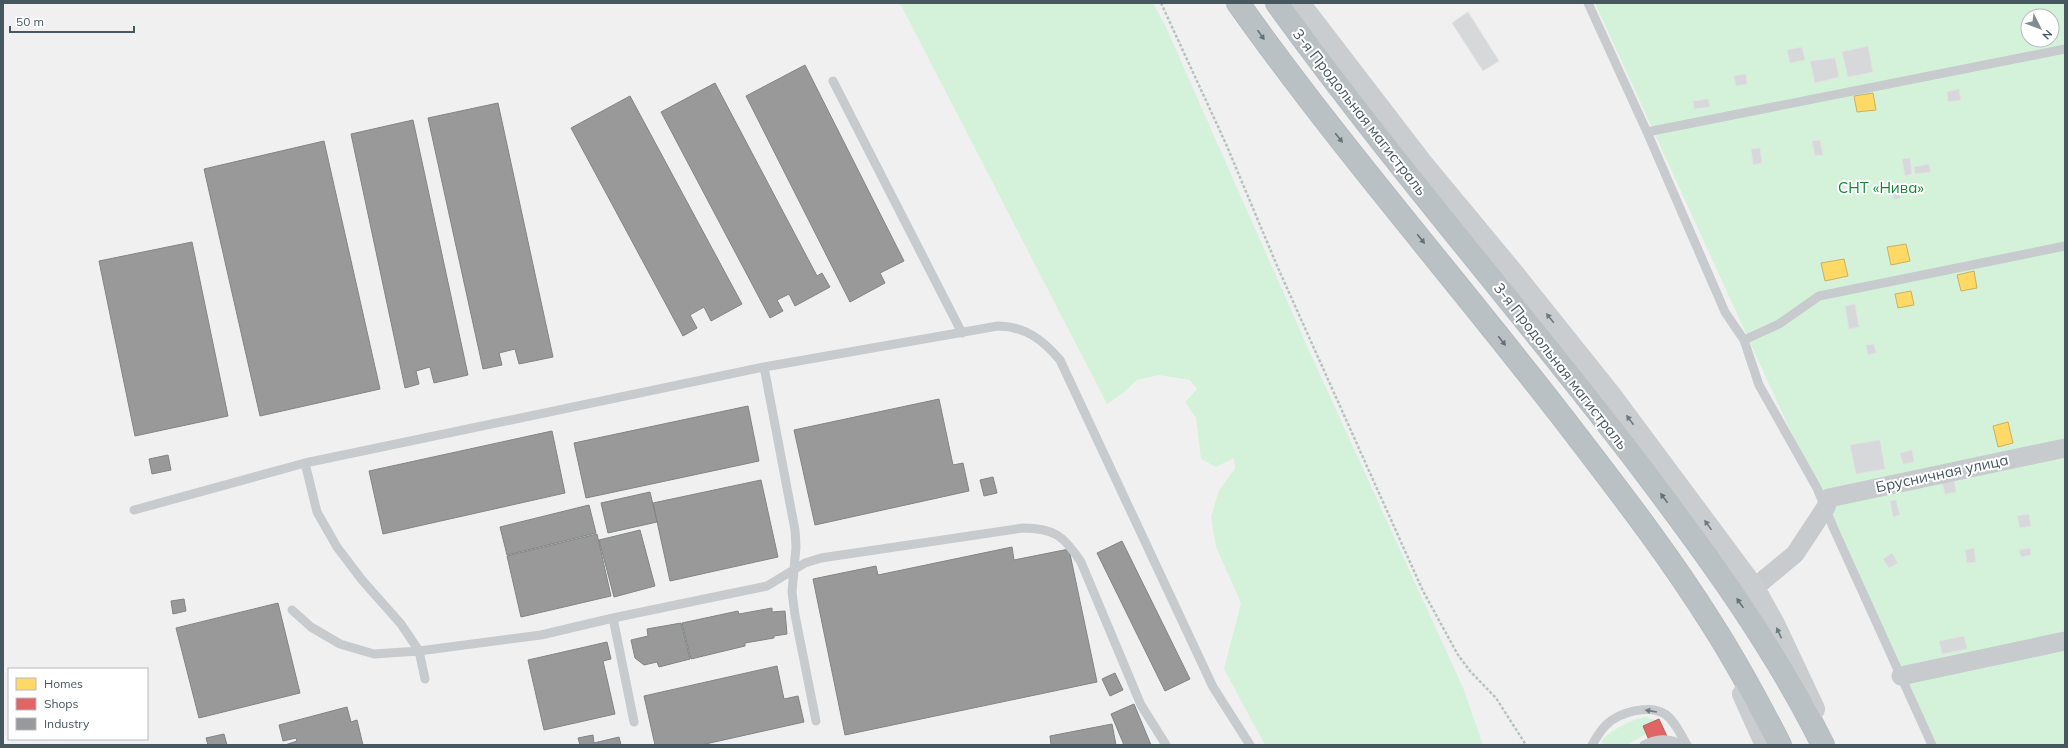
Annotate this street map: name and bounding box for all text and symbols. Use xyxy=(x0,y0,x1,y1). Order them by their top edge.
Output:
scale bar xyxy=(10,8,134,34)
north arrow xyxy=(2020,8,2060,48)
text: 50 m xyxy=(16,14,44,29)
street label: 3-я Продольная магистраль xyxy=(1289,25,1431,199)
text: N xyxy=(2039,27,2055,42)
one-way arrow xyxy=(1257,30,1265,40)
one-way arrow xyxy=(1335,133,1344,144)
park label: СНТ «Нива» xyxy=(1838,178,1924,197)
one-way arrow xyxy=(1417,234,1426,245)
street label: 3-я Продольная магистраль xyxy=(1490,279,1632,453)
one-way arrow xyxy=(1545,313,1554,324)
one-way arrow xyxy=(1498,335,1507,346)
one-way arrow xyxy=(1626,415,1634,426)
street label: Брусничная улица xyxy=(1874,450,2010,496)
one-way arrow xyxy=(1660,492,1668,503)
one-way arrow xyxy=(1703,519,1712,530)
one-way arrow xyxy=(1736,597,1744,608)
one-way arrow xyxy=(1776,628,1782,639)
legend xyxy=(8,668,148,740)
text: Homes xyxy=(44,676,83,691)
text: Shops xyxy=(44,696,79,711)
one-way arrow xyxy=(1644,708,1657,714)
text: Industry xyxy=(44,716,90,731)

